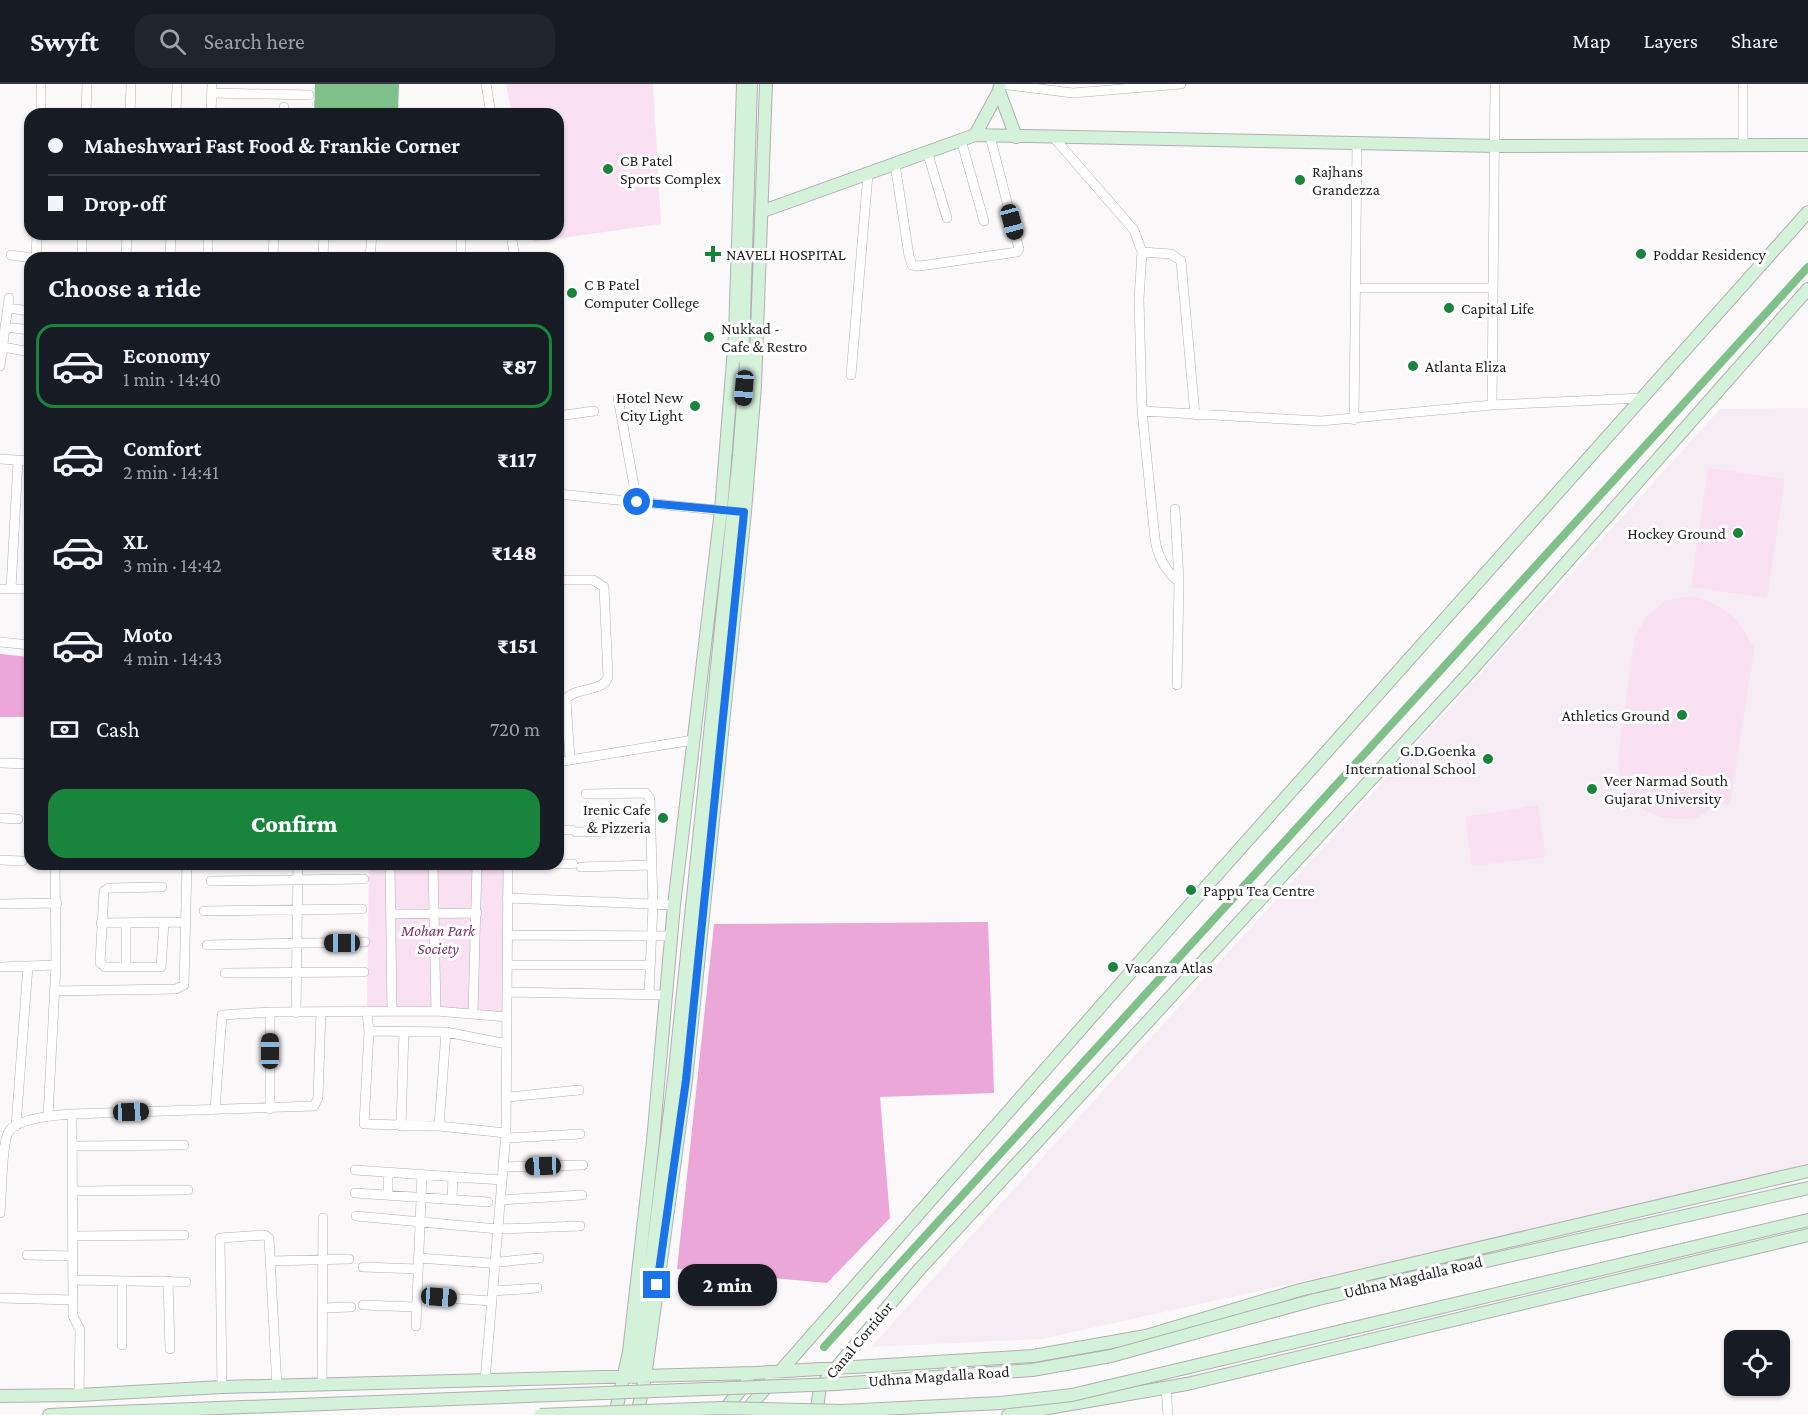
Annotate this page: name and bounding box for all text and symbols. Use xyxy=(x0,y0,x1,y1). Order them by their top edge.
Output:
search box xyxy=(135,14,555,68)
icon: search xyxy=(156,25,189,58)
text: Swyft xyxy=(30,26,99,57)
text: Search here xyxy=(204,29,305,54)
text: Map xyxy=(1572,29,1611,53)
text: Layers xyxy=(1644,29,1698,53)
text: Share xyxy=(1731,29,1778,53)
text: Maheshwari Fast Food & Frankie Corner xyxy=(84,133,460,158)
place label: CB Patel Sports Complex xyxy=(620,152,722,188)
marker: CB Patel Sports Complex xyxy=(601,162,615,176)
place label: Rajhans Grandezza xyxy=(1312,163,1381,198)
marker: Rajhans Grandezza xyxy=(1293,173,1307,187)
text: Drop-off xyxy=(84,191,166,216)
car xyxy=(999,202,1025,242)
marker: NAVELI HOSPITAL xyxy=(704,245,722,263)
place label: NAVELI HOSPITAL xyxy=(726,246,846,263)
place label: Poddar Residency xyxy=(1653,246,1766,264)
marker: Poddar Residency xyxy=(1634,247,1648,261)
text: Choose a ride xyxy=(48,273,201,303)
place label: C B Patel Computer College xyxy=(584,276,699,312)
marker: C B Patel Computer College xyxy=(565,286,579,300)
place label: Capital Life xyxy=(1461,300,1534,318)
marker: Capital Life xyxy=(1442,301,1456,315)
place label: Nukkad - Cafe & Restro xyxy=(721,320,807,355)
marker: Nukkad - Cafe & Restro xyxy=(702,330,716,344)
icon: car xyxy=(51,339,105,393)
text: Economy xyxy=(123,343,210,368)
text: ₹87 xyxy=(502,354,537,379)
place label: Atlanta Eliza xyxy=(1425,358,1507,375)
marker: Atlanta Eliza xyxy=(1406,359,1420,373)
text: 1 min · 14:40 xyxy=(123,368,221,390)
car xyxy=(733,369,755,407)
place label: Hotel New City Light xyxy=(616,389,684,425)
marker: Hotel New City Light xyxy=(688,399,702,413)
icon: car xyxy=(51,432,105,486)
text: Comfort xyxy=(123,436,201,461)
text: ₹117 xyxy=(497,447,537,472)
text: 2 min · 14:41 xyxy=(123,461,219,483)
route start xyxy=(623,488,650,515)
icon: car xyxy=(51,525,105,579)
place label: Hockey Ground xyxy=(1627,525,1727,543)
marker: Hockey Ground xyxy=(1731,526,1745,540)
text: XL xyxy=(123,529,148,554)
text: ₹148 xyxy=(491,540,537,565)
text: 3 min · 14:42 xyxy=(123,554,222,576)
icon: car xyxy=(51,618,105,672)
text: Moto xyxy=(123,622,173,647)
text: ₹151 xyxy=(497,633,537,658)
text: 4 min · 14:43 xyxy=(123,647,222,669)
place label: Athletics Ground xyxy=(1562,707,1671,724)
marker: Athletics Ground xyxy=(1675,708,1689,722)
icon: cash xyxy=(48,713,81,746)
text: Cash xyxy=(96,717,140,742)
text: 720 m xyxy=(490,718,540,740)
place label: G.D.Goenka International School xyxy=(1345,742,1477,777)
marker: G.D.Goenka International School xyxy=(1481,752,1495,766)
place label: Veer Narmad South Gujarat University xyxy=(1604,772,1729,808)
marker: Veer Narmad South Gujarat University xyxy=(1585,782,1599,796)
button: Confirm xyxy=(48,789,540,858)
place label: Irenic Cafe & Pizzeria xyxy=(583,801,652,836)
marker: Irenic Cafe & Pizzeria xyxy=(656,811,670,825)
place label: Pappu Tea Centre xyxy=(1203,882,1315,900)
marker: Pappu Tea Centre xyxy=(1184,883,1198,897)
park label: Mohan Park Society xyxy=(400,922,476,958)
car xyxy=(324,934,360,952)
place label: Vacanza Atlas xyxy=(1125,959,1213,976)
marker: Vacanza Atlas xyxy=(1106,960,1120,974)
car xyxy=(261,1033,279,1069)
car xyxy=(113,1102,149,1122)
car xyxy=(525,1156,561,1176)
street label: Udhna Magdalla Road xyxy=(1342,1253,1485,1302)
callout: 2 min xyxy=(678,1264,777,1306)
route end xyxy=(643,1271,670,1298)
text: 2 min xyxy=(703,1274,752,1296)
car xyxy=(420,1287,458,1307)
street label: Canal Corridor xyxy=(822,1298,896,1382)
map controls xyxy=(1724,1330,1790,1396)
button: locate xyxy=(1724,1330,1790,1396)
street label: Udhna Magdalla Road xyxy=(868,1363,1011,1390)

